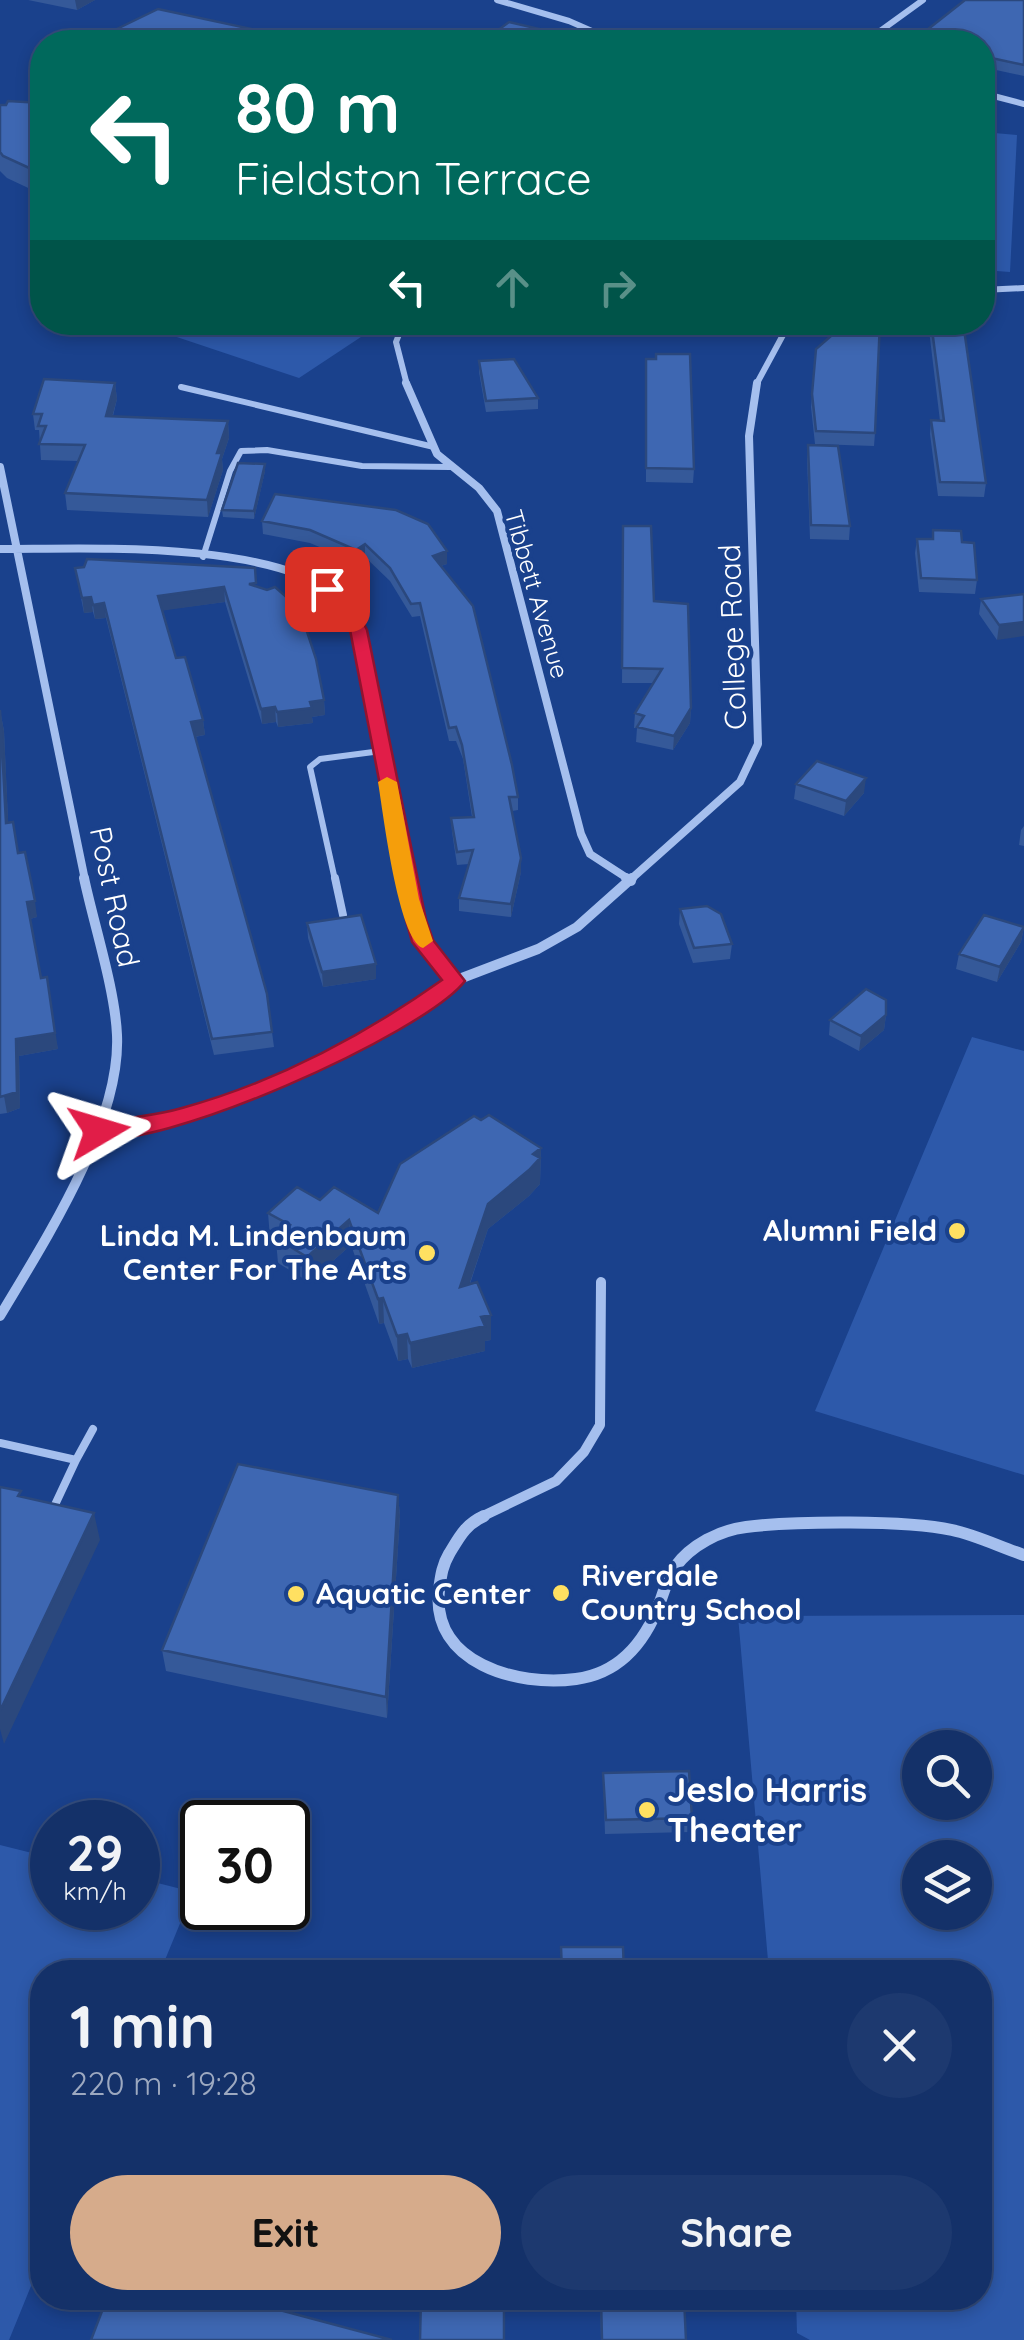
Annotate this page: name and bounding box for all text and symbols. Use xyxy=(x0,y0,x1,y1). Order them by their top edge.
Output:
text: 80 m xyxy=(235,63,400,151)
icon: left xyxy=(70,70,200,200)
text: Fieldston Terrace xyxy=(235,150,592,206)
icon: left xyxy=(380,260,435,315)
icon: ahead xyxy=(485,260,540,315)
icon: right xyxy=(590,260,645,315)
street label: Tibbett Avenue xyxy=(499,506,576,682)
street label: College Road xyxy=(710,544,754,730)
pin xyxy=(285,547,370,632)
icon: arrive xyxy=(300,562,355,617)
street label: Post Road xyxy=(82,823,148,970)
position arrow xyxy=(47,1079,151,1183)
place label: Alumni Field xyxy=(763,1211,937,1249)
place label: Linda M. Lindenbaum Center For The Arts xyxy=(100,1216,407,1288)
marker: Alumni Field xyxy=(946,1220,968,1242)
marker: Linda M. Lindenbaum Center For The Arts xyxy=(416,1242,438,1264)
place label: Riverdale Country School xyxy=(581,1556,802,1628)
place label: Aquatic Center xyxy=(316,1574,531,1612)
marker: Riverdale Country School xyxy=(550,1582,572,1604)
marker: Aquatic Center xyxy=(285,1583,307,1605)
map controls xyxy=(902,1730,992,1930)
button: search xyxy=(902,1730,992,1820)
place label: Jeslo Harris Theater xyxy=(667,1767,867,1851)
marker: Jeslo Harris Theater xyxy=(636,1799,658,1821)
speed limit sign: 30 xyxy=(180,1800,310,1930)
text: 29 xyxy=(67,1821,123,1884)
button: layers xyxy=(902,1840,992,1930)
text: km/h xyxy=(63,1875,127,1906)
text: 1 min xyxy=(70,1988,215,2063)
button: close xyxy=(847,1993,952,2098)
text: 220 m · 19:28 xyxy=(70,2063,257,2103)
button: Exit xyxy=(70,2175,501,2290)
button: Share xyxy=(521,2175,952,2290)

